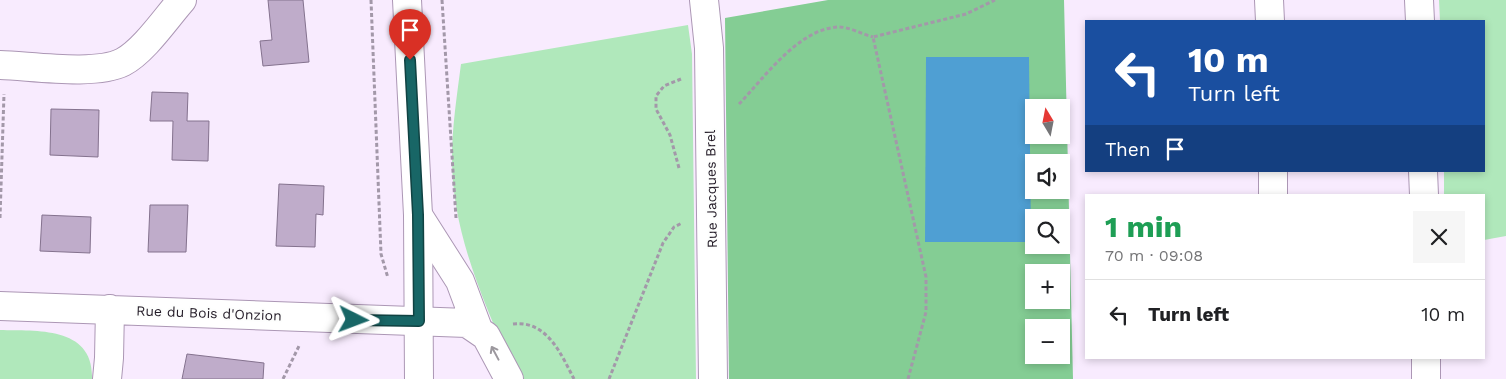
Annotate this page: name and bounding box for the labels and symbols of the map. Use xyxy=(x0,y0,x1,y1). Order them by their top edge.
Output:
pin xyxy=(389,9,431,60)
north arrow xyxy=(1025,99,1070,144)
street label: Rue Jacques Brel xyxy=(702,129,720,248)
position arrow xyxy=(327,293,379,345)
street label: Rue du Bois d'Onzion xyxy=(136,302,282,324)
one-way arrow xyxy=(490,346,500,361)

